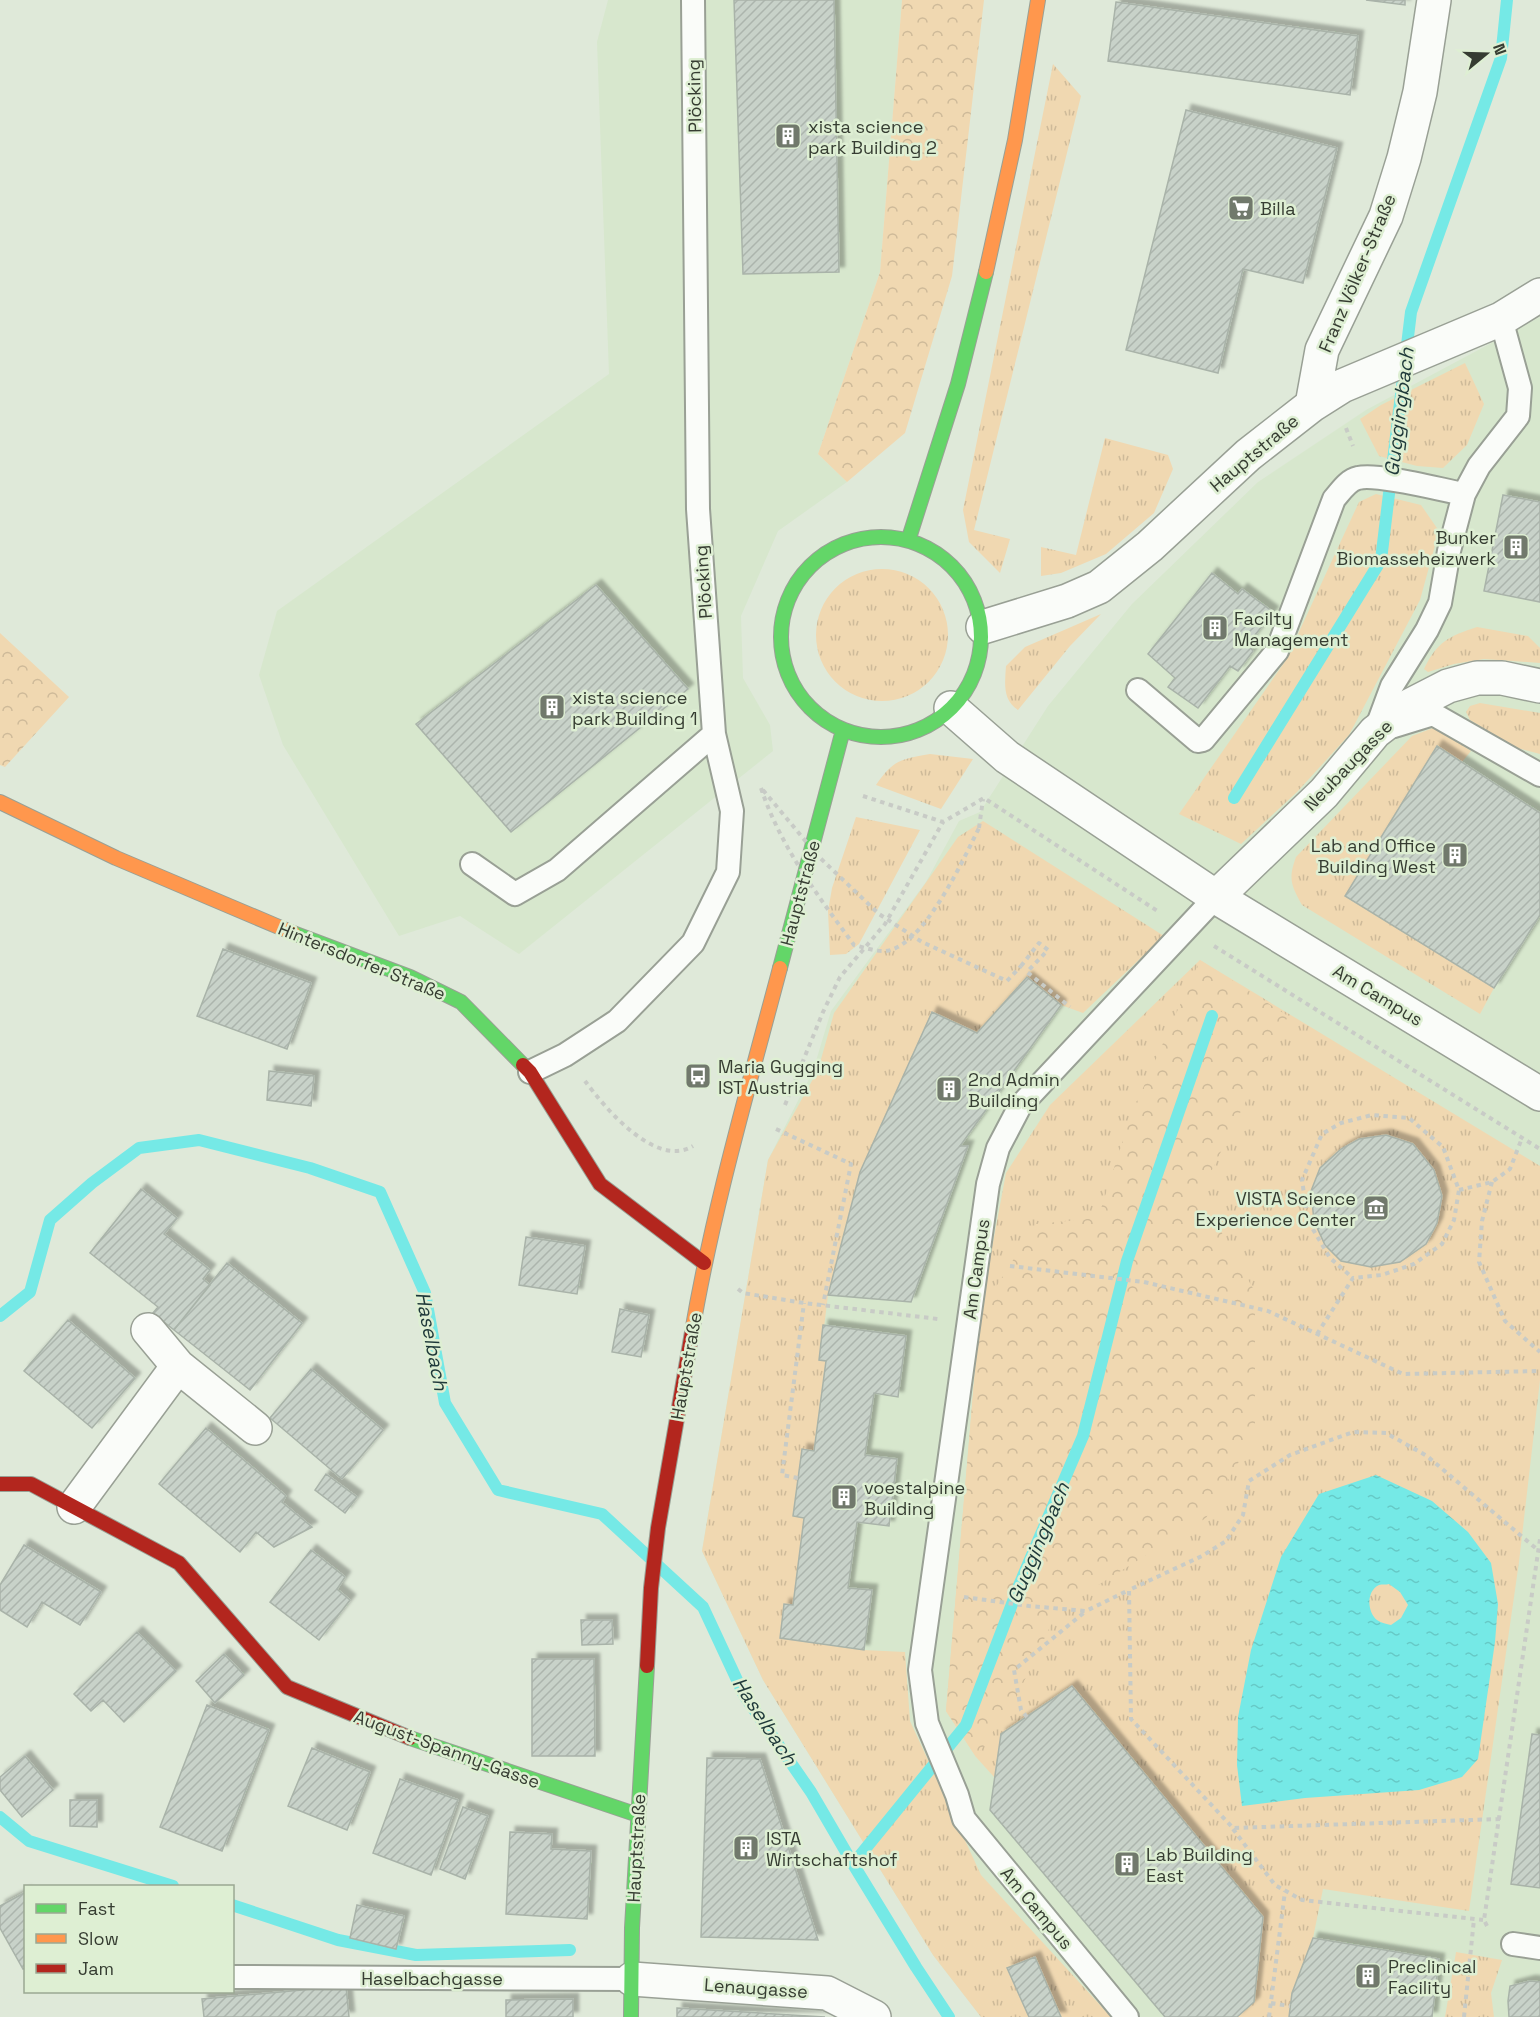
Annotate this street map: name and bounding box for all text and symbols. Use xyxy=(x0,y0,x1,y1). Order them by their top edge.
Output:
north arrow xyxy=(1456,24,1516,84)
text: N xyxy=(1488,41,1511,58)
street label: Plöcking xyxy=(682,59,706,133)
place label: xista science park Building 2 xyxy=(808,115,937,159)
building icon: xista science park Building 2 xyxy=(773,121,803,151)
street label: Franz Völker-Straße xyxy=(1313,190,1401,356)
supermarket icon: Billa xyxy=(1226,193,1256,223)
place label: Billa xyxy=(1260,197,1295,220)
water label: Guggingbach xyxy=(1378,345,1420,478)
street label: Hauptstraße xyxy=(1205,409,1303,497)
place label: Bunker Biomasseheizwerk xyxy=(1336,526,1496,570)
building icon: Bunker Biomasseheizwerk xyxy=(1501,532,1531,562)
street label: Plöcking xyxy=(689,544,717,620)
place label: Facilty Management xyxy=(1234,607,1348,651)
building icon: Facilty Management xyxy=(1200,613,1230,643)
place label: xista science park Building 1 xyxy=(572,686,698,730)
building icon: xista science park Building 1 xyxy=(537,692,567,722)
street label: Neubaugasse xyxy=(1299,715,1397,815)
place label: Lab and Office Building West xyxy=(1311,834,1436,878)
street label: Hauptstraße xyxy=(775,837,825,949)
building icon: Lab and Office Building West xyxy=(1440,840,1470,870)
street label: Hintersdorfer Straße xyxy=(275,917,449,1005)
street label: Am Campus xyxy=(1329,959,1427,1031)
place label: Maria Gugging IST Austria xyxy=(718,1055,843,1099)
bus stop icon: Maria Gugging IST Austria xyxy=(683,1061,713,1091)
place label: 2nd Admin Building xyxy=(968,1068,1060,1112)
building icon: 2nd Admin Building xyxy=(934,1074,964,1104)
place label: VISTA Science Experience Center xyxy=(1196,1187,1356,1231)
museum icon: VISTA Science Experience Center xyxy=(1361,1193,1391,1223)
street label: Am Campus xyxy=(958,1217,994,1321)
water label: Haselbach xyxy=(410,1289,454,1393)
street label: Hauptstraße xyxy=(665,1310,707,1422)
place label: voestalpine Building xyxy=(864,1476,965,1520)
water label: Guggingbach xyxy=(1001,1478,1076,1608)
building icon: voestalpine Building xyxy=(829,1482,859,1512)
water label: Haselbach xyxy=(727,1672,804,1771)
street label: August-Spanny-Gasse xyxy=(351,1705,543,1793)
street label: Hauptstraße xyxy=(622,1793,650,1903)
place label: ISTA Wirtschaftshof xyxy=(766,1827,898,1871)
building icon: ISTA Wirtschaftshof xyxy=(731,1833,761,1863)
place label: Lab Building East xyxy=(1146,1843,1253,1887)
building icon: Lab Building East xyxy=(1112,1849,1142,1879)
street label: Am Campus xyxy=(996,1862,1078,1954)
legend xyxy=(24,1885,234,1993)
text: Fast xyxy=(78,1897,115,1920)
text: Slow xyxy=(78,1927,119,1950)
place label: Preclinical Facility xyxy=(1388,1955,1477,1999)
text: Jam xyxy=(78,1957,114,1980)
building icon: Preclinical Facility xyxy=(1353,1961,1383,1991)
street label: Haselbachgasse xyxy=(361,1967,503,1990)
street label: Lenaugasse xyxy=(703,1973,809,2003)

